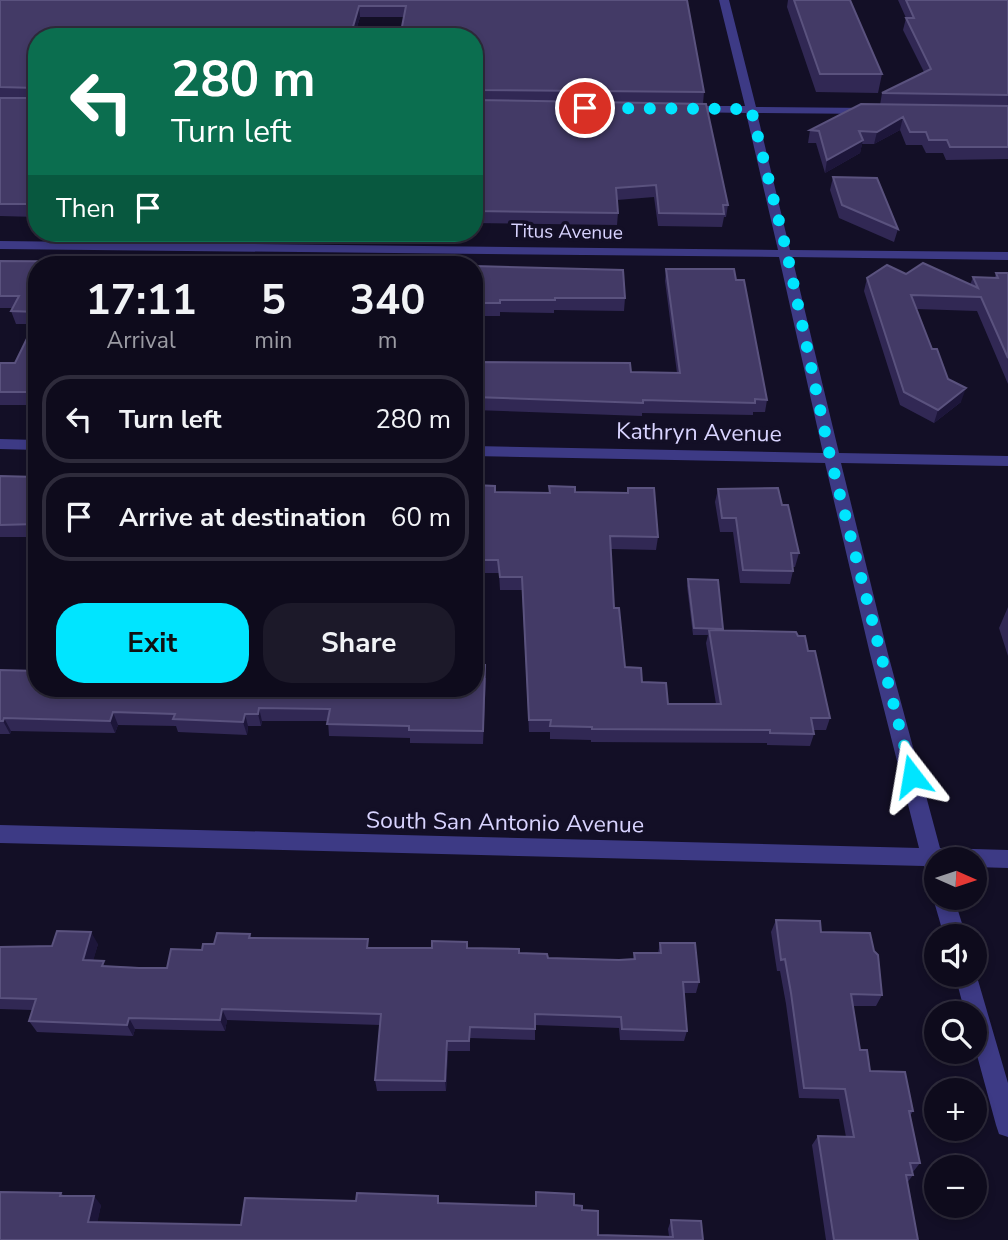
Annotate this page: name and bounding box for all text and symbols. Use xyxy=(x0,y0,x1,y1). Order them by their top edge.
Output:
text: 280 m xyxy=(171,46,315,113)
icon: left xyxy=(56,56,147,147)
pin xyxy=(555,78,615,138)
icon: arrive xyxy=(566,89,604,127)
text: Turn left xyxy=(171,110,291,153)
icon: arrive xyxy=(129,189,167,227)
text: Then xyxy=(56,191,115,226)
street label: Titus Avenue xyxy=(511,218,623,246)
text: 17:11 xyxy=(86,272,197,329)
text: 5 xyxy=(261,272,286,329)
text: 340 xyxy=(350,272,425,329)
text: Arrival xyxy=(107,325,176,356)
text: min xyxy=(254,325,292,356)
text: m xyxy=(378,325,398,356)
icon: left xyxy=(60,400,98,438)
text: Turn left xyxy=(119,402,222,437)
text: 280 m xyxy=(375,402,451,437)
street label: Kathryn Avenue xyxy=(616,416,782,449)
icon: arrive xyxy=(60,498,98,536)
text: Arrive at destination xyxy=(119,500,366,535)
text: 60 m xyxy=(391,500,451,535)
button: Exit xyxy=(56,603,249,683)
button: Share xyxy=(263,603,455,683)
position arrow xyxy=(875,739,949,813)
street label: South San Antonio Avenue xyxy=(366,805,644,840)
north arrow xyxy=(924,847,987,910)
map controls xyxy=(924,847,987,1218)
button: sound xyxy=(924,924,987,987)
button: search xyxy=(924,1001,987,1064)
button: + xyxy=(924,1078,987,1141)
button: − xyxy=(924,1155,987,1218)

